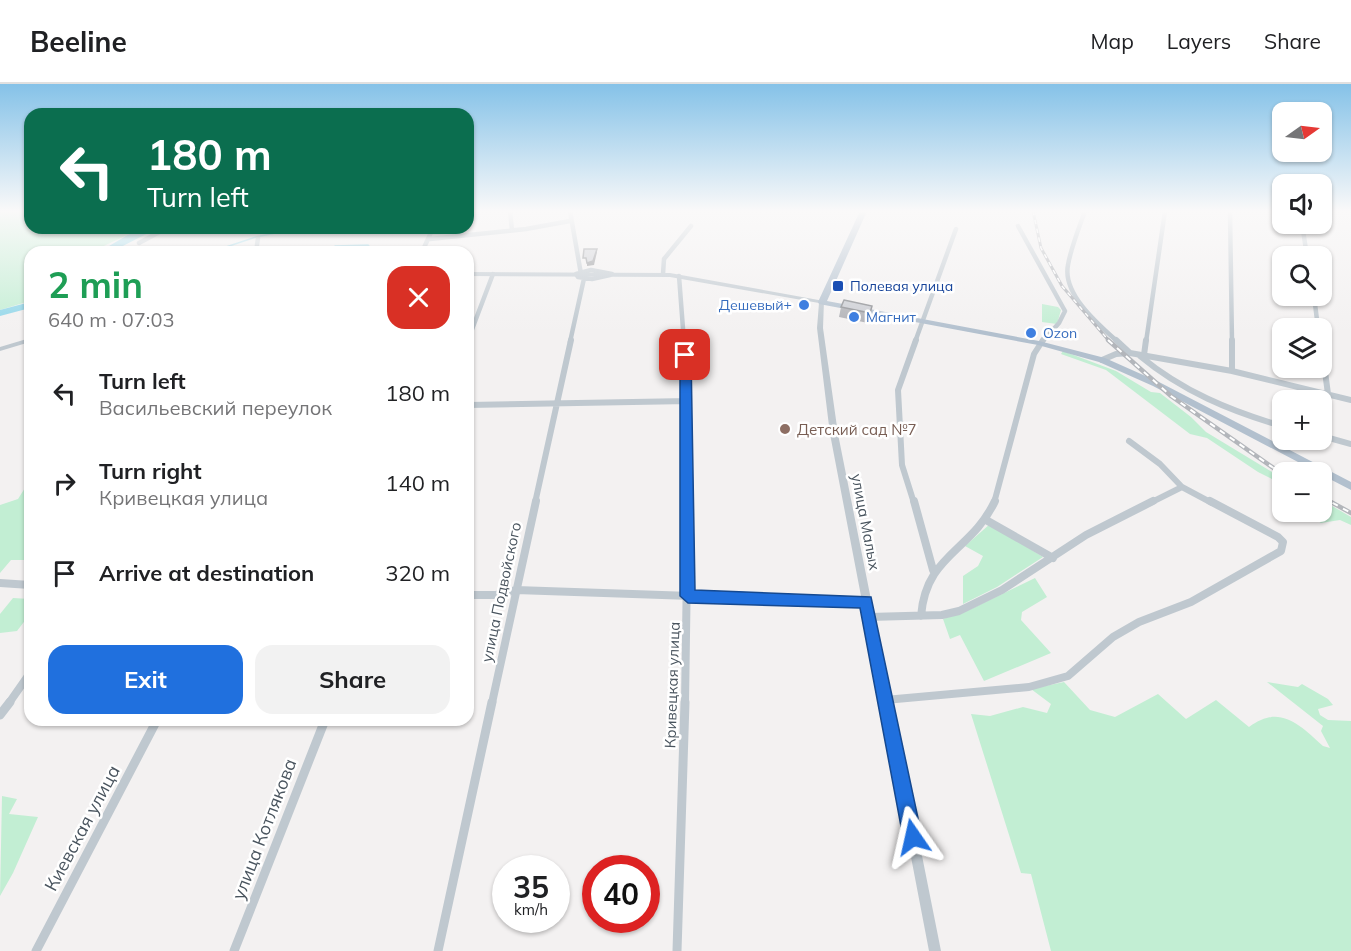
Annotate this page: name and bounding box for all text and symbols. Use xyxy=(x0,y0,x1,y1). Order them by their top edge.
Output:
text: Beeline xyxy=(30,24,127,59)
text: Map xyxy=(1091,28,1134,54)
text: Layers xyxy=(1167,28,1231,54)
text: Share xyxy=(1264,28,1321,54)
north arrow xyxy=(1272,102,1332,162)
map controls xyxy=(1272,102,1332,522)
text: 180 m xyxy=(147,128,272,181)
icon: left xyxy=(48,132,126,210)
button: sound xyxy=(1272,174,1332,234)
text: Turn left xyxy=(147,180,249,214)
button: search xyxy=(1272,246,1332,306)
text: 2 min xyxy=(48,262,143,307)
button: close xyxy=(387,266,450,329)
place label: Полевая улица xyxy=(850,277,953,295)
marker: Полевая улица xyxy=(831,279,845,293)
place label: Дешевый+ xyxy=(719,296,792,314)
marker: Дешевый+ xyxy=(797,298,811,312)
text: 640 m · 07:03 xyxy=(48,307,174,332)
place label: Магнит xyxy=(866,308,916,326)
marker: Магнит xyxy=(847,310,861,324)
button: layers xyxy=(1272,318,1332,378)
place label: Ozon xyxy=(1043,324,1077,342)
marker: Ozon xyxy=(1024,326,1038,340)
pin xyxy=(659,329,710,380)
icon: arrive xyxy=(668,338,701,371)
text: Turn left xyxy=(99,367,186,395)
icon: left xyxy=(48,377,81,410)
text: 180 m xyxy=(385,379,450,407)
button: + xyxy=(1272,390,1332,450)
text: Васильевский переулок xyxy=(99,395,332,420)
place label: Детский сад №7 xyxy=(797,420,917,439)
marker: Детский сад №7 xyxy=(778,422,792,436)
text: Turn right xyxy=(99,457,202,485)
button: − xyxy=(1272,462,1332,522)
icon: right xyxy=(48,467,81,500)
text: 140 m xyxy=(385,469,450,497)
street label: улица Малых xyxy=(847,472,885,572)
text: Кривецкая улица xyxy=(99,485,268,510)
street label: улица Подвойского xyxy=(477,520,525,664)
icon: arrive xyxy=(48,557,81,590)
text: Arrive at destination xyxy=(99,559,314,587)
text: 320 m xyxy=(385,559,450,587)
street label: Кривецкая улица xyxy=(660,621,684,749)
button: Exit xyxy=(48,645,243,714)
button: Share xyxy=(255,645,450,714)
street label: улица Котлякова xyxy=(227,755,301,903)
street label: Киевская улица xyxy=(39,761,125,895)
position arrow xyxy=(881,805,945,869)
speed limit sign: 40 xyxy=(582,855,660,933)
text: 35 xyxy=(513,868,549,906)
text: km/h xyxy=(514,900,548,919)

